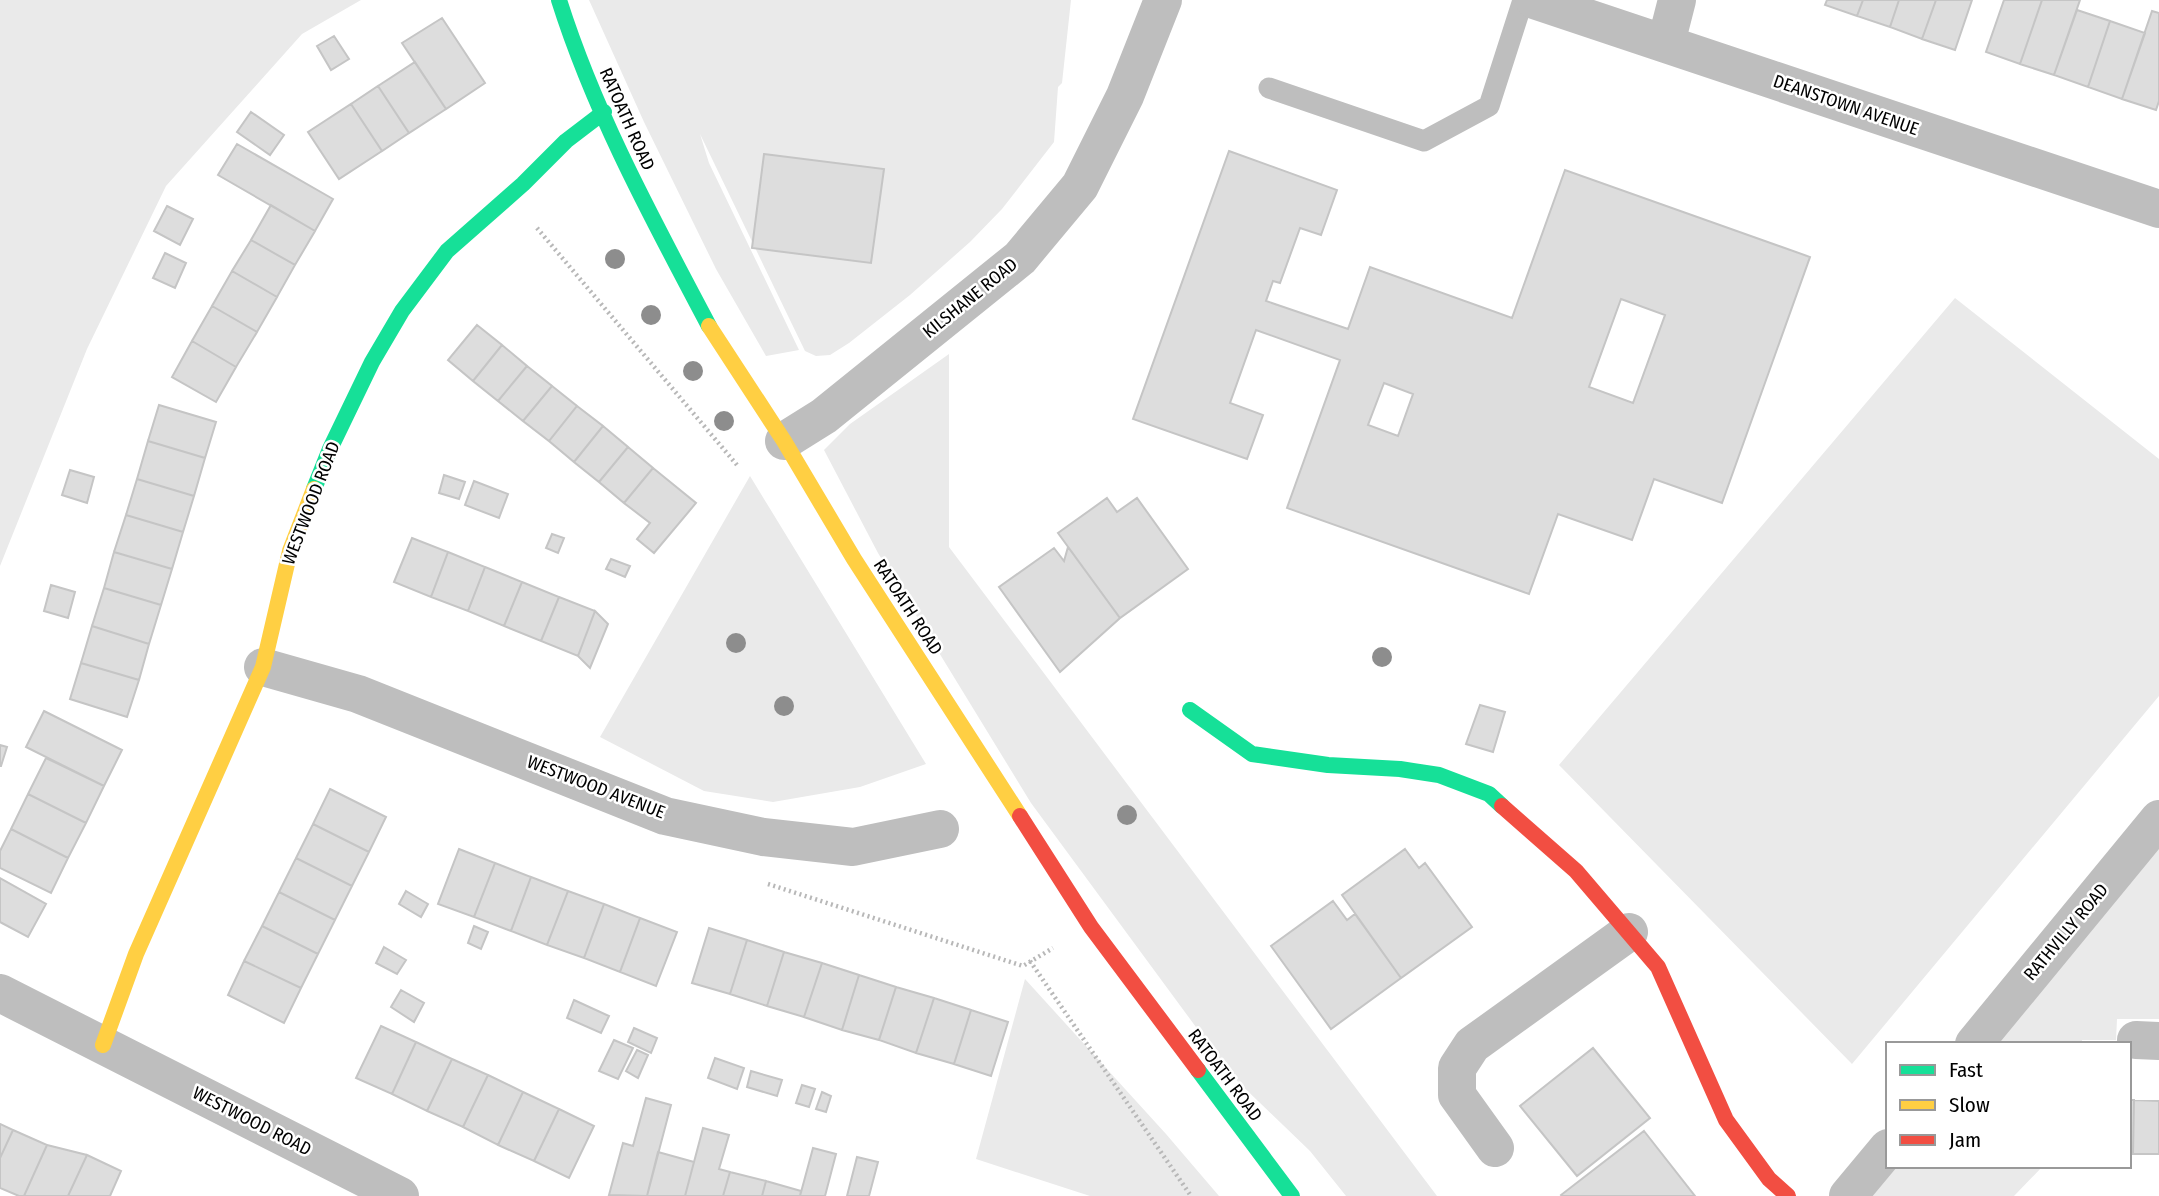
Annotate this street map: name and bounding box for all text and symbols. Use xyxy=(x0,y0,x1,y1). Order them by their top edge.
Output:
street label: RATOATH ROAD xyxy=(595,64,659,174)
street label: DEANSTOWN AVENUE xyxy=(1770,70,1922,140)
street label: KILSHANE ROAD xyxy=(918,253,1022,343)
street label: WESTWOOD ROAD xyxy=(277,438,345,568)
street label: RATOATH ROAD xyxy=(869,555,947,659)
street label: WESTWOOD AVENUE xyxy=(524,751,668,823)
street label: RATHVILLY ROAD xyxy=(2019,879,2113,985)
street label: RATOATH ROAD xyxy=(1183,1024,1267,1126)
legend xyxy=(1886,1042,2131,1168)
text: Fast xyxy=(1949,1057,1983,1083)
street label: WESTWOOD ROAD xyxy=(189,1082,315,1160)
text: Slow xyxy=(1949,1092,1990,1118)
text: Jam xyxy=(1949,1127,1981,1153)

